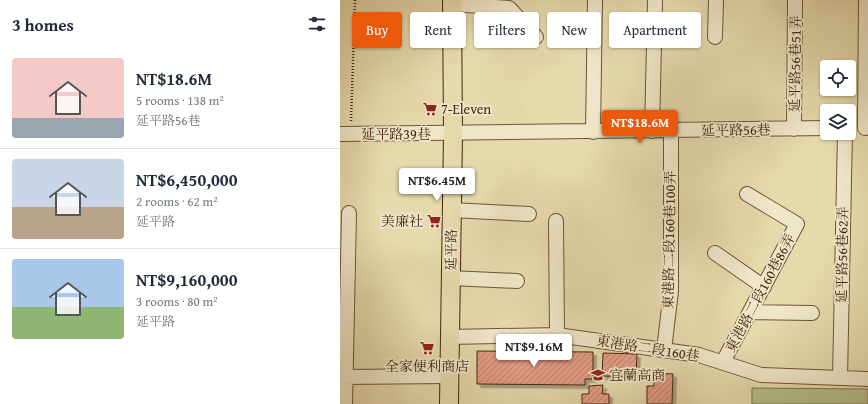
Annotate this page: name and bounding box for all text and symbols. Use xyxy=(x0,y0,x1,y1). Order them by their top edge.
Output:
text: 3 homes xyxy=(12,12,74,37)
chip: Buy xyxy=(352,12,402,48)
chip: Rent xyxy=(410,12,466,48)
chip: Filters xyxy=(474,12,539,48)
chip: New xyxy=(547,12,601,48)
chip: Apartment xyxy=(609,12,701,48)
icon: filters xyxy=(306,13,328,35)
street label: 延平路56巷51弄 xyxy=(784,15,806,113)
map controls xyxy=(820,60,856,140)
button: locate xyxy=(820,60,856,96)
text: NT$18.6M xyxy=(136,66,212,91)
icon: home xyxy=(44,74,92,122)
text: 5 rooms · 138 m² xyxy=(136,91,224,110)
place label: 7-Eleven xyxy=(441,99,491,119)
supermarket icon: 7-Eleven xyxy=(422,101,438,117)
button: layers xyxy=(820,104,856,140)
pin: NT$18.6M xyxy=(599,110,681,144)
text: 延平路56巷 xyxy=(136,111,201,130)
text: NT$18.6M xyxy=(611,113,669,132)
street label: 延平路56巷 xyxy=(701,119,771,141)
street label: 延平路39巷 xyxy=(361,124,431,144)
text: NT$6,450,000 xyxy=(136,167,237,192)
pin: NT$6.45M xyxy=(396,168,478,202)
text: NT$6.45M xyxy=(408,171,466,190)
street label: 東港路二段160巷100弄 xyxy=(658,171,680,309)
icon: home xyxy=(44,175,92,223)
text: 2 rooms · 62 m² xyxy=(136,192,218,211)
street label: 延平路56巷62弄 xyxy=(831,206,853,304)
place label: 美廉社 xyxy=(381,211,423,231)
text: 延平路 xyxy=(136,212,175,231)
supermarket icon: 美廉社 xyxy=(426,213,442,229)
street label: 延平路 xyxy=(441,229,461,271)
street label: 東港路二段160巷86弄 xyxy=(720,230,800,356)
text: NT$9,160,000 xyxy=(136,267,237,292)
icon: home xyxy=(44,275,92,323)
text: 3 rooms · 80 m² xyxy=(136,292,218,311)
text: 延平路 xyxy=(136,312,175,331)
street label: 東港路二段160巷 xyxy=(595,330,701,366)
pin: NT$9.16M xyxy=(493,334,575,368)
text: NT$9.16M xyxy=(505,337,563,356)
supermarket icon: 全家便利商店 xyxy=(419,340,435,356)
place label: 全家便利商店 xyxy=(385,356,469,376)
place label: 宜蘭高商 xyxy=(609,365,665,385)
school or university icon: 宜蘭高商 xyxy=(590,367,606,383)

